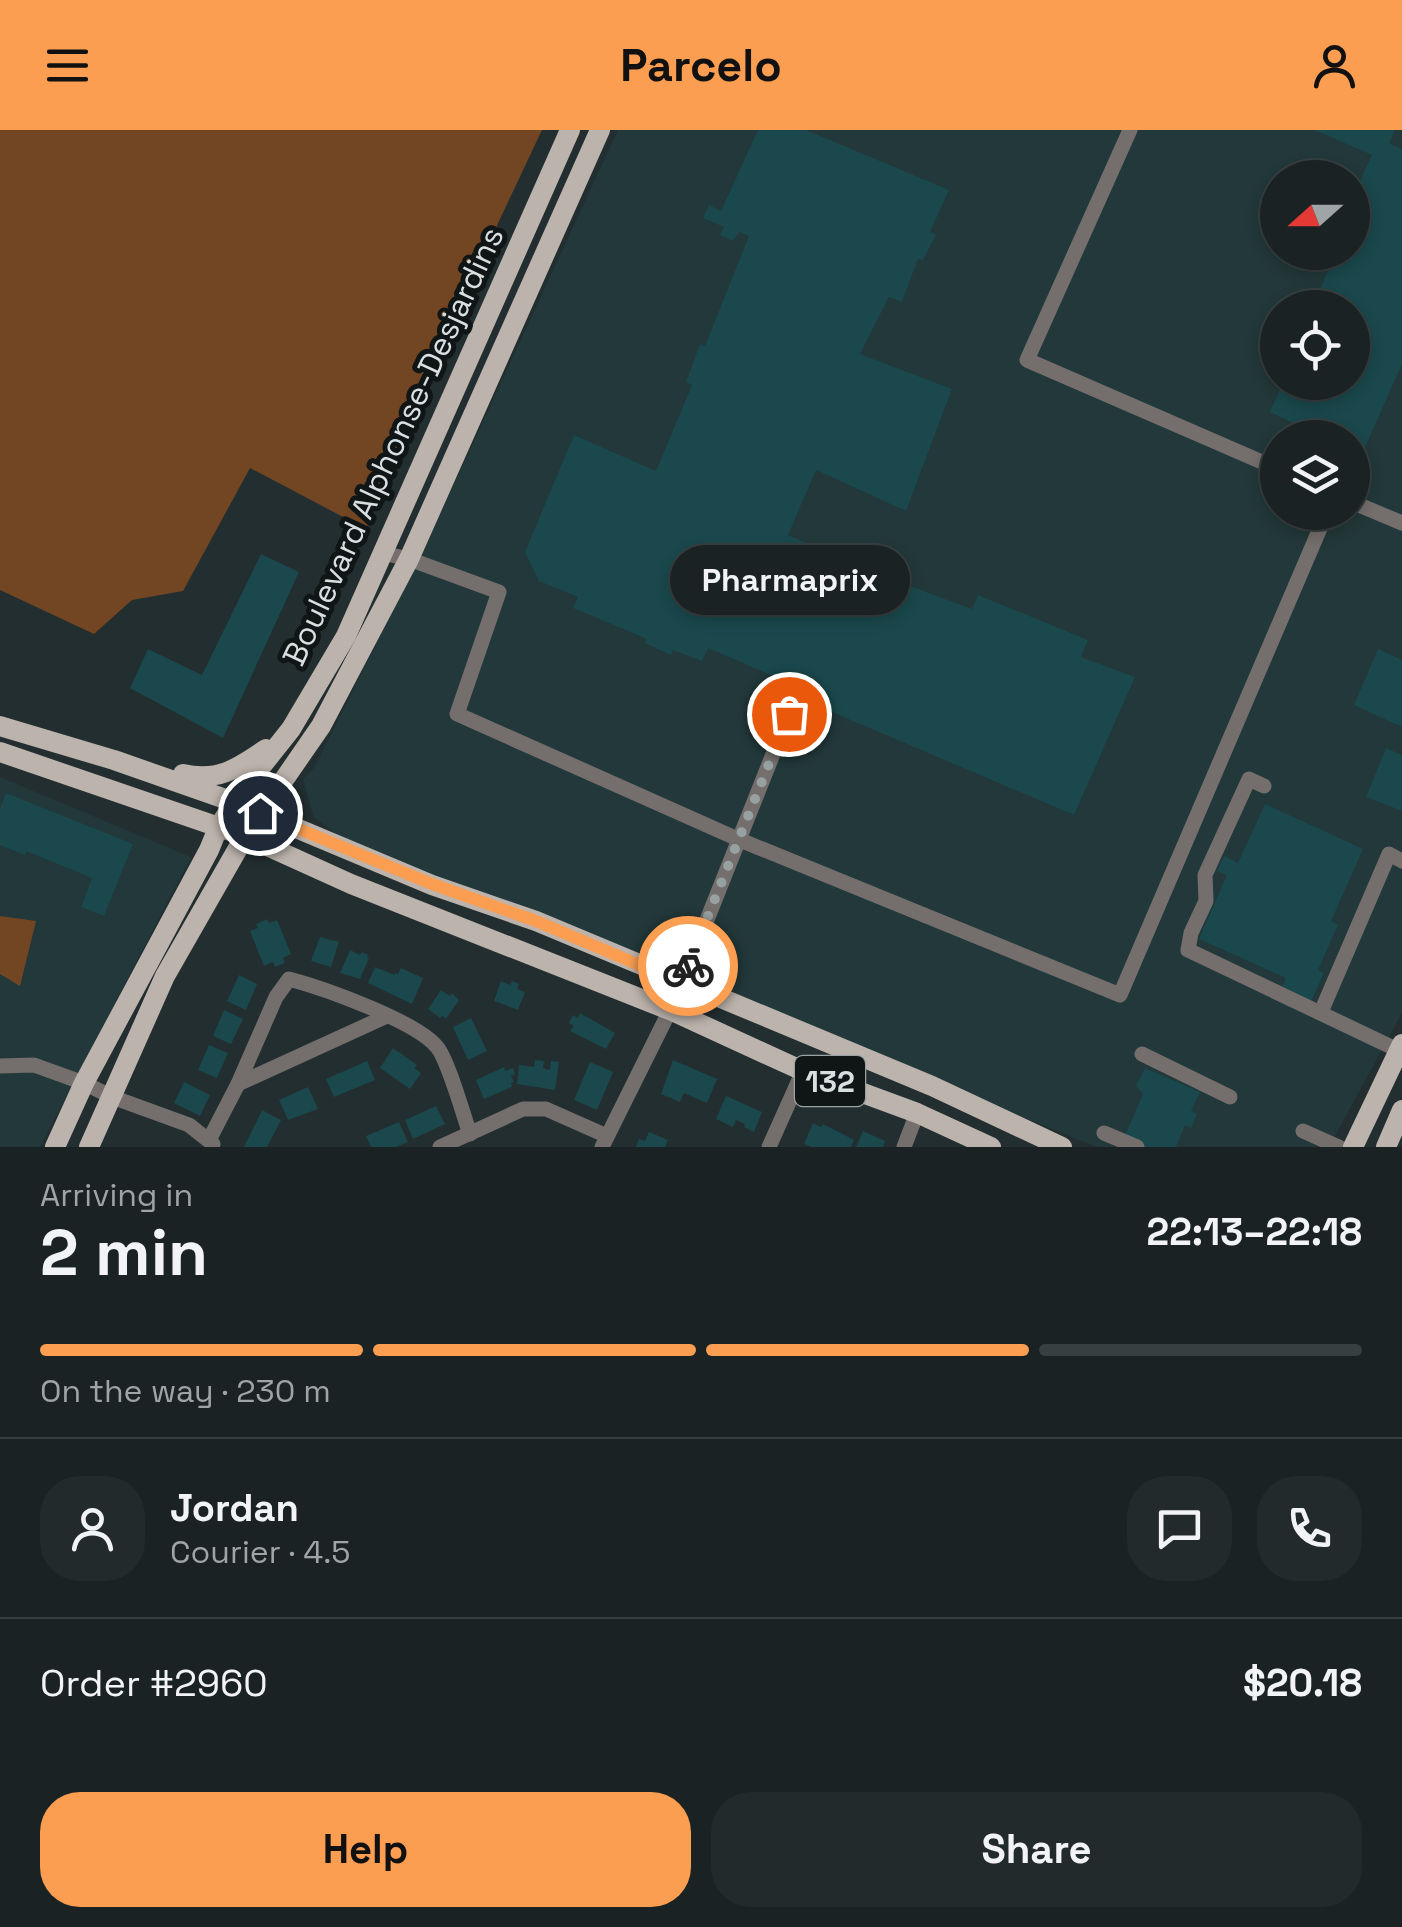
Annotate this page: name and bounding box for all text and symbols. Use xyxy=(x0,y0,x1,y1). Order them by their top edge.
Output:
text: Parcelo xyxy=(620,37,782,94)
icon: menu xyxy=(40,38,95,93)
icon: person xyxy=(1307,38,1362,93)
north arrow xyxy=(1260,160,1370,270)
map controls xyxy=(1260,160,1370,530)
street label: Boulevard Alphonse-Desjardins xyxy=(274,220,512,672)
button: locate xyxy=(1260,290,1370,400)
button: layers xyxy=(1260,420,1370,530)
callout: Pharmaprix xyxy=(669,544,909,614)
text: Pharmaprix xyxy=(702,560,878,600)
pin xyxy=(747,672,832,757)
icon: bag xyxy=(762,687,817,742)
pin xyxy=(218,771,303,856)
icon: home xyxy=(233,786,288,841)
courier xyxy=(638,916,738,1016)
icon: bike xyxy=(661,939,716,994)
road number: 132 xyxy=(795,1056,865,1106)
text: Arriving in xyxy=(40,1175,193,1215)
text: 22:13–22:18 xyxy=(1147,1208,1362,1256)
text: 2 min xyxy=(40,1211,208,1294)
text: On the way · 230 m xyxy=(40,1371,331,1411)
button: person xyxy=(40,1476,145,1581)
button: chat xyxy=(1127,1476,1232,1581)
button: phone xyxy=(1257,1476,1362,1581)
text: Jordan xyxy=(170,1484,299,1532)
text: Courier · 4.5 xyxy=(170,1532,351,1572)
text: Order #2960 xyxy=(40,1659,268,1707)
text: $20.18 xyxy=(1243,1659,1362,1707)
button: Help xyxy=(40,1792,691,1907)
button: Share xyxy=(711,1792,1362,1907)

